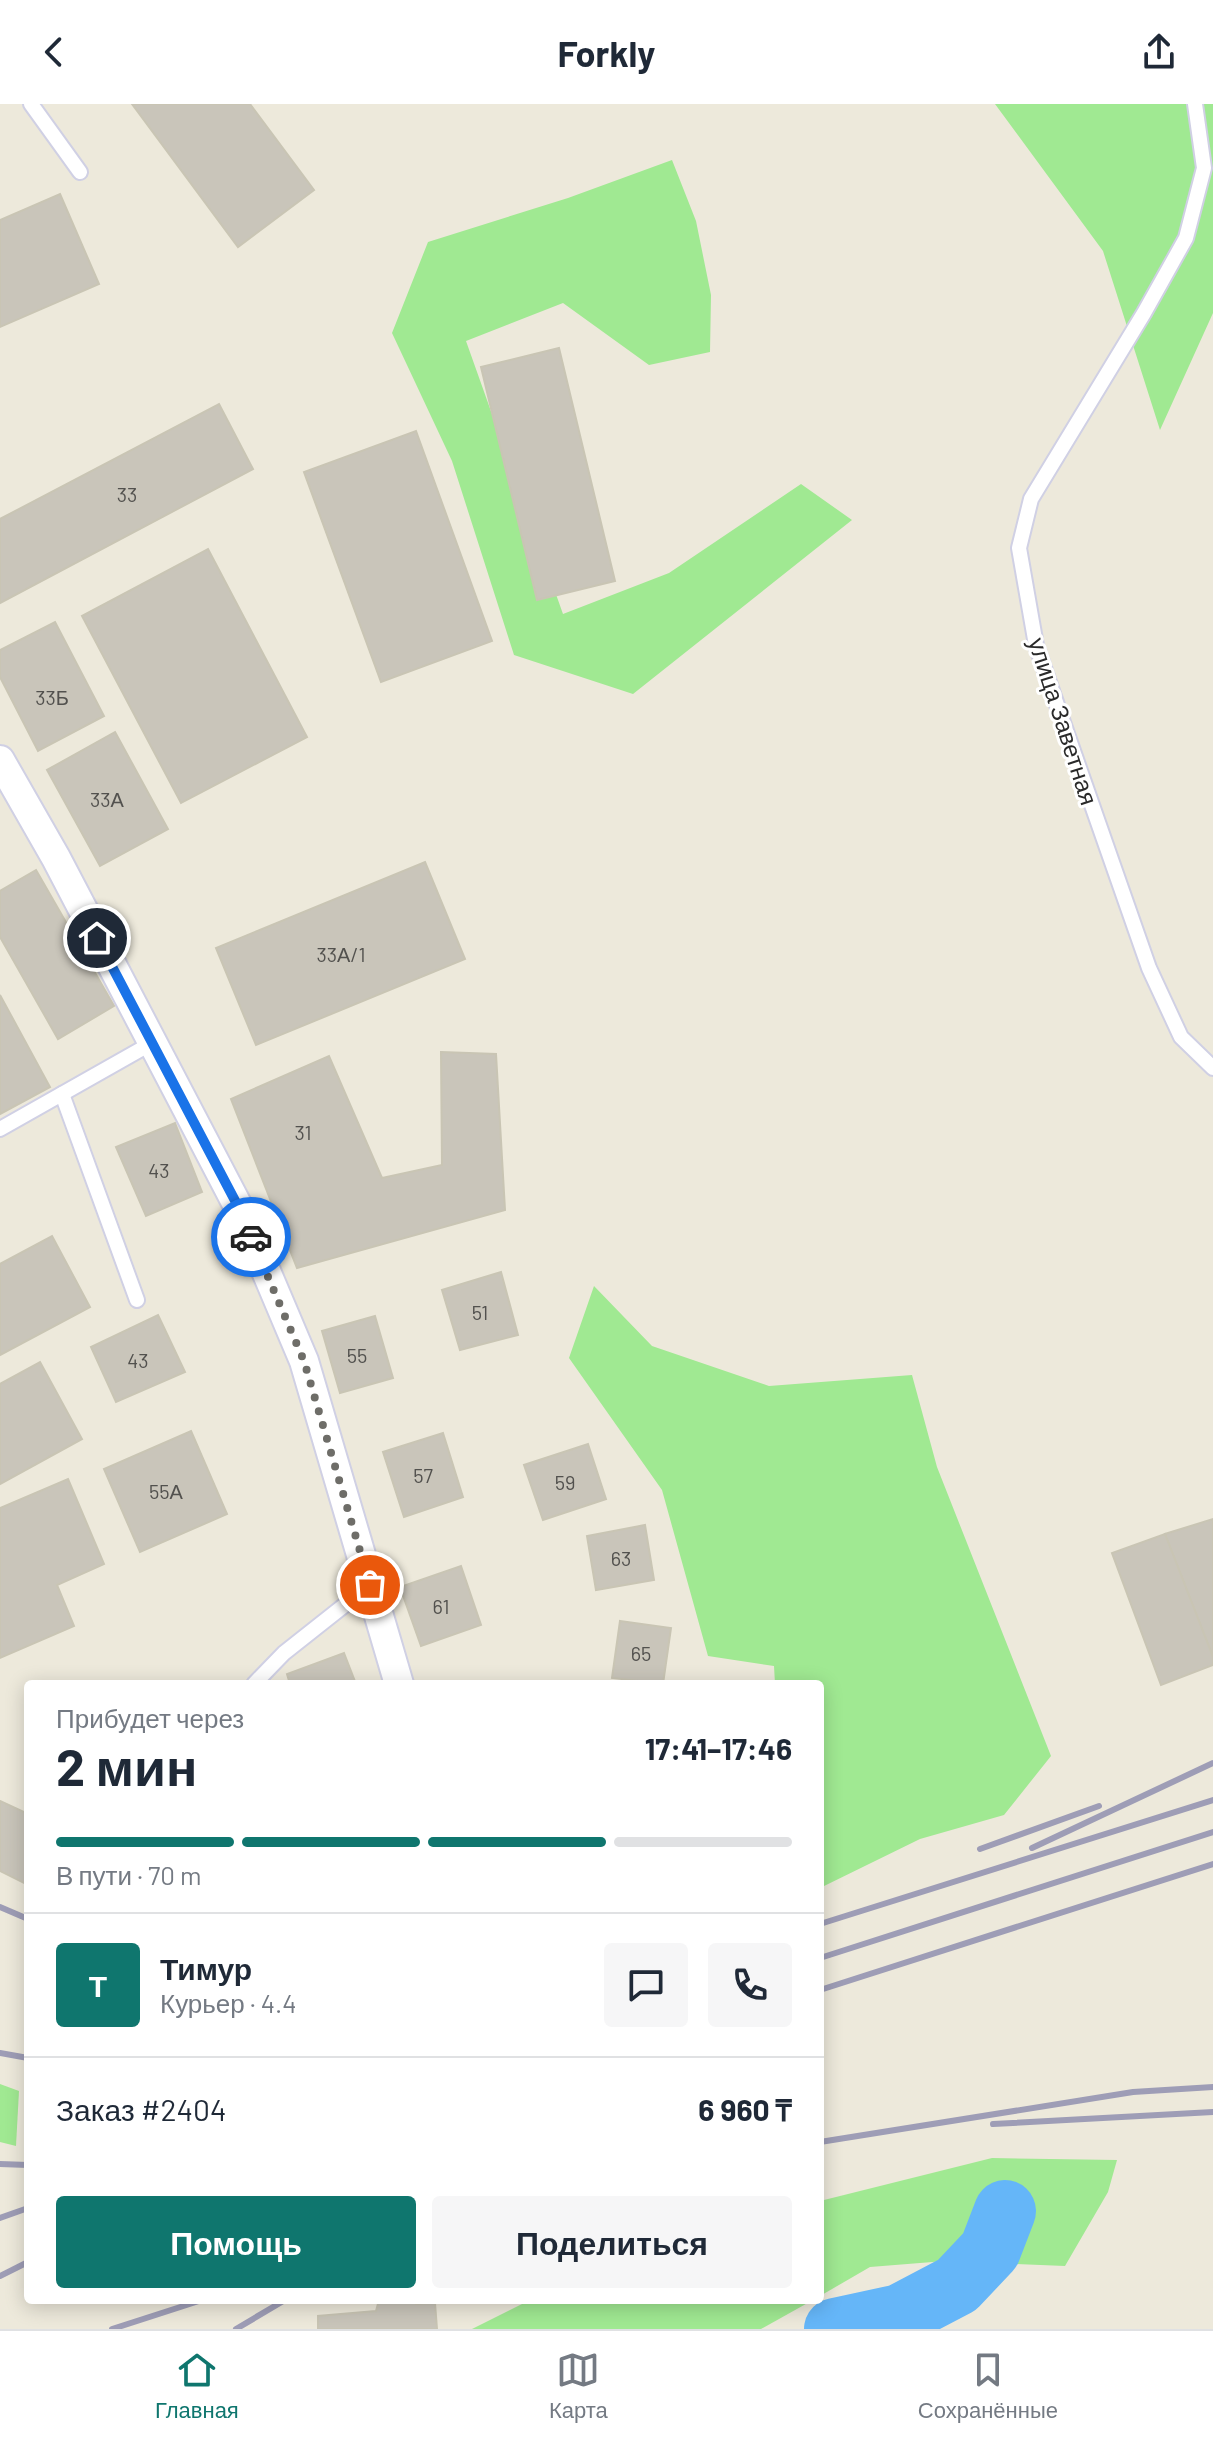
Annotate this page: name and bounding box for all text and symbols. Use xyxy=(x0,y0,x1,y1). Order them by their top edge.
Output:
icon: back xyxy=(32,30,76,74)
icon: share xyxy=(1137,30,1181,74)
text: Forkly xyxy=(557,31,656,74)
house number: 33 xyxy=(117,482,137,506)
street label: улица Заветная xyxy=(1023,634,1105,808)
house number: 33Б xyxy=(35,685,69,709)
house number: 33А xyxy=(90,787,125,811)
pin xyxy=(63,904,131,972)
icon: home xyxy=(75,916,119,960)
house number: 33А/1 xyxy=(317,942,365,966)
house number: 31 xyxy=(294,1120,312,1144)
house number: 43 xyxy=(148,1158,170,1182)
courier xyxy=(211,1197,291,1277)
icon: car xyxy=(229,1215,273,1259)
house number: 51 xyxy=(472,1300,488,1324)
house number: 55 xyxy=(347,1343,367,1367)
house number: 43 xyxy=(127,1348,149,1372)
house number: 57 xyxy=(413,1463,433,1487)
house number: 59 xyxy=(555,1470,575,1494)
house number: 55А xyxy=(149,1479,184,1503)
house number: 63 xyxy=(611,1546,631,1570)
pin xyxy=(336,1551,404,1619)
icon: bag xyxy=(348,1563,392,1607)
house number: 61 xyxy=(433,1594,449,1618)
house number: 65 xyxy=(631,1641,651,1665)
text: Прибудет через xyxy=(56,1702,244,1733)
text: 17:41–17:46 xyxy=(645,1730,792,1766)
text: 2 мин xyxy=(56,1734,197,1796)
text: В пути · 70 m xyxy=(56,1859,202,1890)
button: chat xyxy=(604,1943,688,2027)
button: phone xyxy=(708,1943,792,2027)
text: Тимур xyxy=(160,1950,252,1986)
text: Т xyxy=(89,1967,107,2003)
text: Курьер · 4.4 xyxy=(160,1987,297,2018)
text: Заказ #2404 xyxy=(56,2091,227,2127)
text: 6 960 ₸ xyxy=(698,2091,792,2127)
button: Помощь xyxy=(56,2196,416,2288)
button: Поделиться xyxy=(432,2196,792,2288)
tab: Главная xyxy=(155,2348,239,2424)
tab: Карта xyxy=(549,2348,608,2424)
tab: Сохранённые xyxy=(918,2348,1058,2424)

